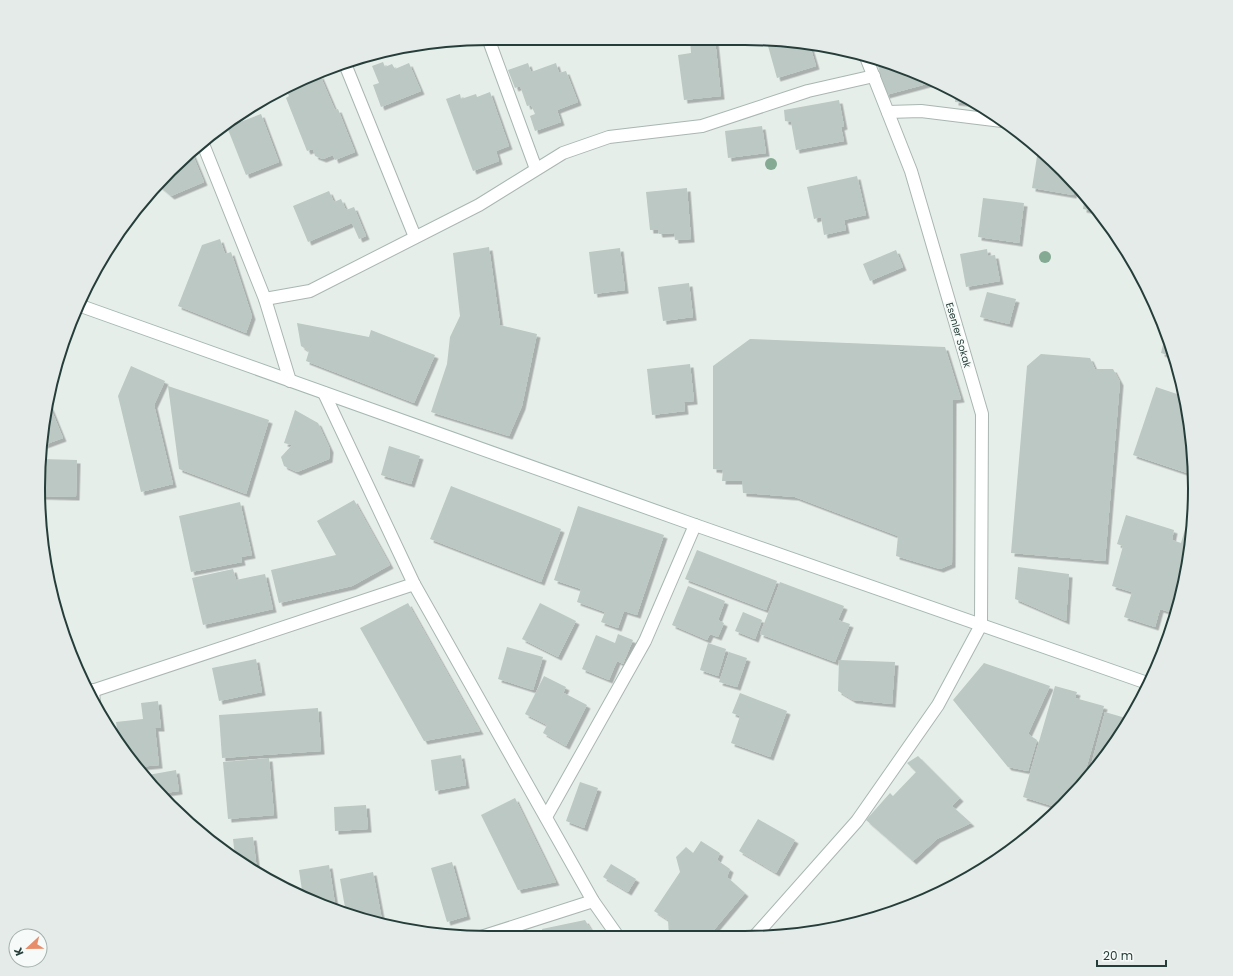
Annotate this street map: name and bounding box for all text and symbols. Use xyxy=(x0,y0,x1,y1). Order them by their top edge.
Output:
street label: Esenler Sokak xyxy=(942,301,975,370)
north arrow xyxy=(8,928,48,968)
scale bar xyxy=(1097,942,1166,968)
text: K xyxy=(10,945,28,958)
text: 20 m xyxy=(1103,947,1133,964)

